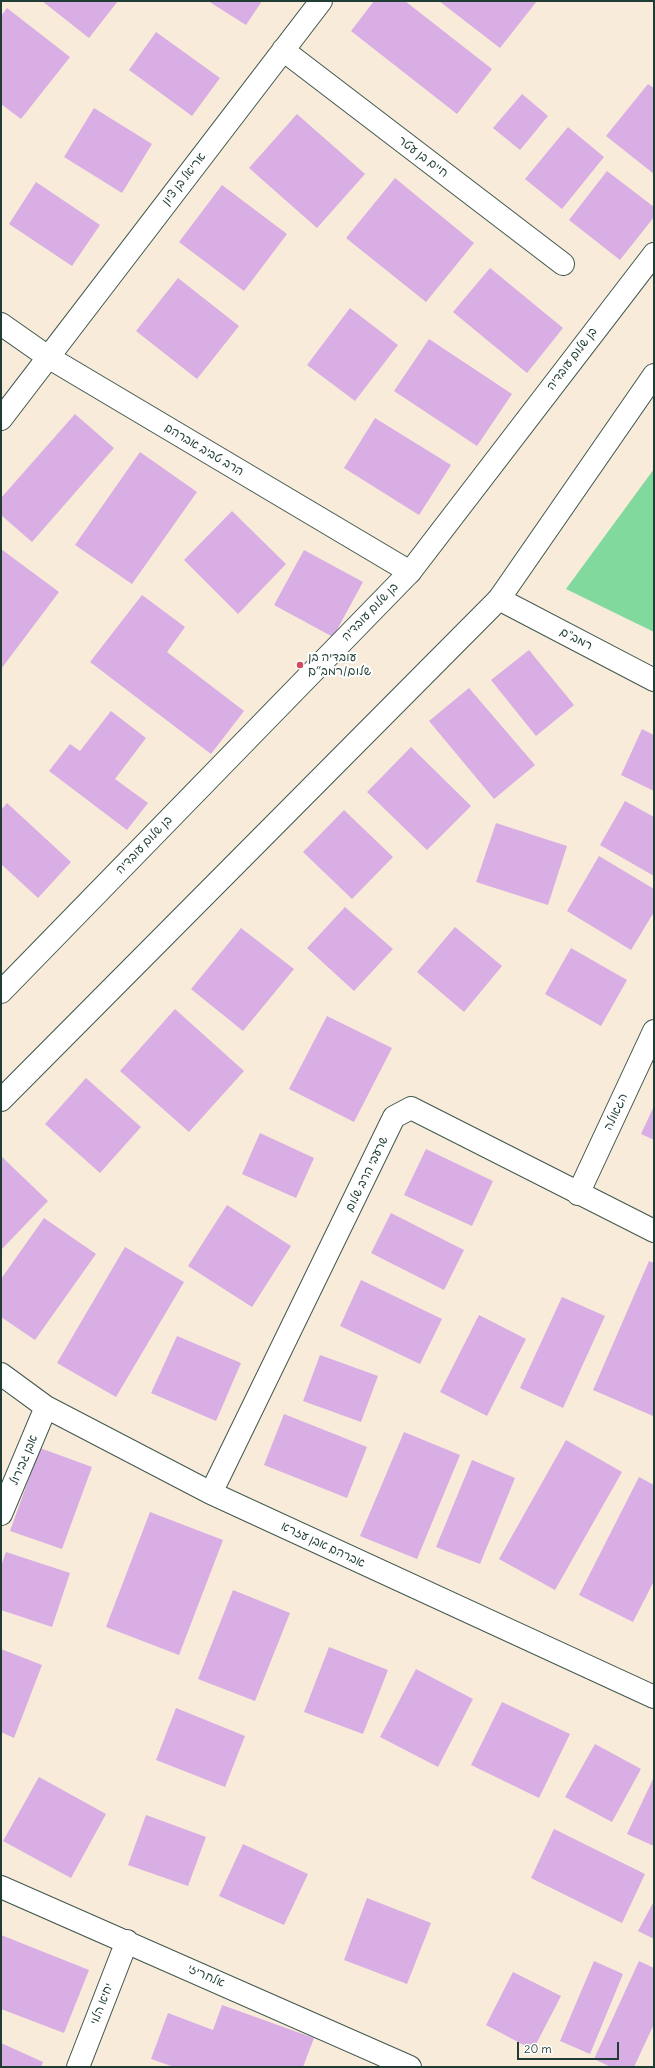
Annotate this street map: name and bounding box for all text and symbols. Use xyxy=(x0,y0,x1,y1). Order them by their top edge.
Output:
street label: חיים בן עטר xyxy=(395,133,451,181)
street label: אריאל בן ציון xyxy=(159,150,209,208)
street label: בן שלום עובדיה xyxy=(544,325,600,393)
street label: הרב טביב אברהם xyxy=(162,421,246,479)
street label: בן שלום עובדיה xyxy=(339,580,401,644)
street label: רמב"ם xyxy=(557,625,595,653)
place label: עובדיה בן שלום/רמב״ם xyxy=(308,651,371,679)
marker: עובדיה בן שלום/רמב״ם xyxy=(295,660,305,670)
street label: בן שלום עובדיה xyxy=(113,813,175,877)
street label: הגאולה xyxy=(601,1091,631,1133)
street label: שרעבי הרב שלום xyxy=(343,1134,391,1214)
street label: אבן גבירול xyxy=(7,1433,41,1487)
street label: אברהם אבן עזרא xyxy=(279,1519,367,1571)
street label: אלחריזי xyxy=(185,1961,227,1991)
street label: יחיא הלוי xyxy=(87,1981,117,2027)
scale bar xyxy=(519,2034,621,2060)
text: 20 m xyxy=(524,2041,552,2056)

